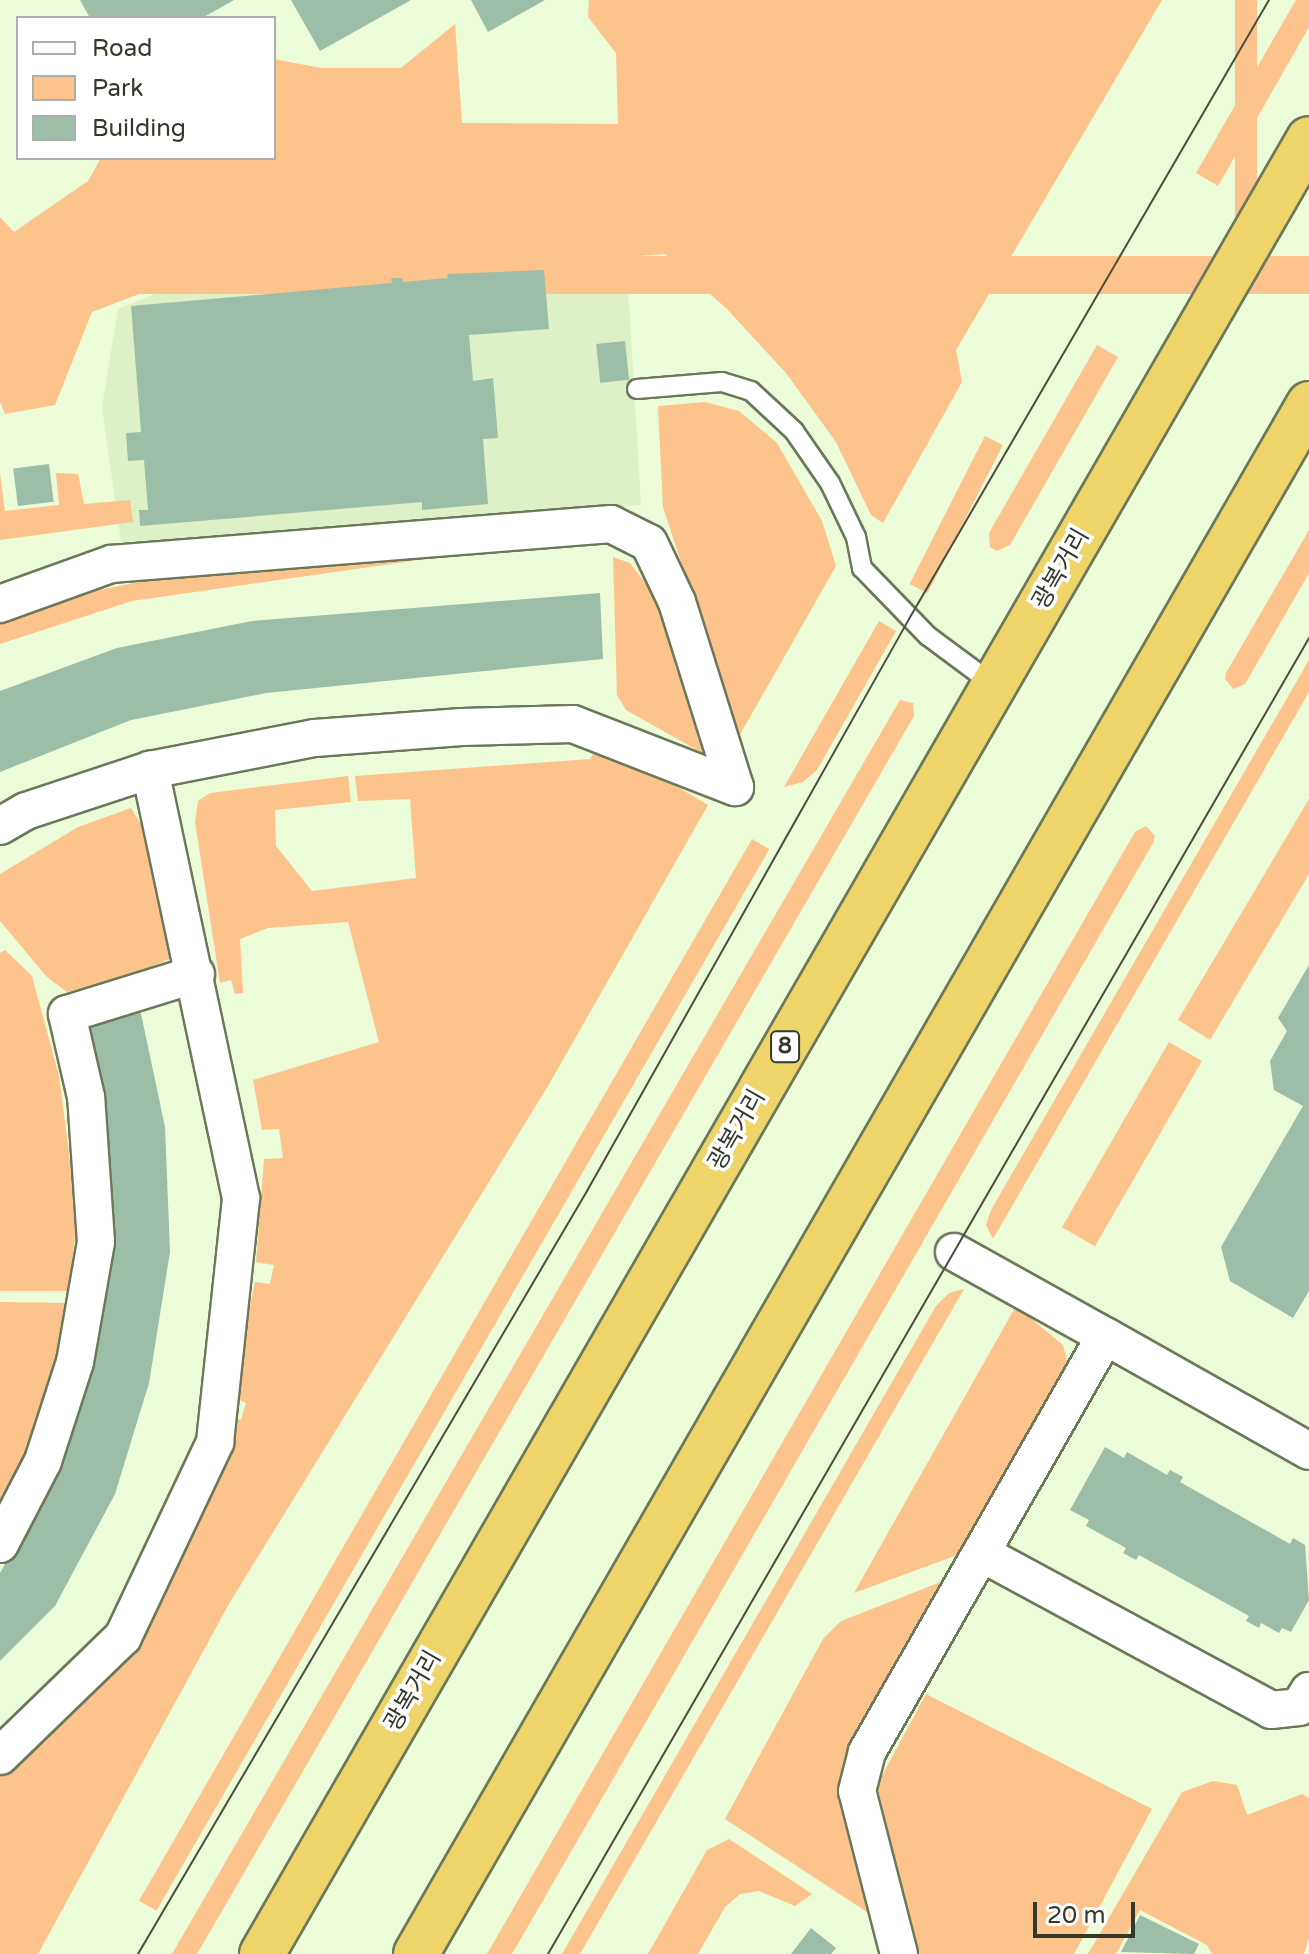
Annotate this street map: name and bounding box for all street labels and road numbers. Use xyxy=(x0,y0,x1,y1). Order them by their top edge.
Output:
street label: 광복거리 xyxy=(1026,524,1096,614)
road number: 8 xyxy=(769,1029,801,1065)
street label: 광복거리 xyxy=(702,1085,772,1175)
street label: 광복거리 xyxy=(378,1646,448,1736)

